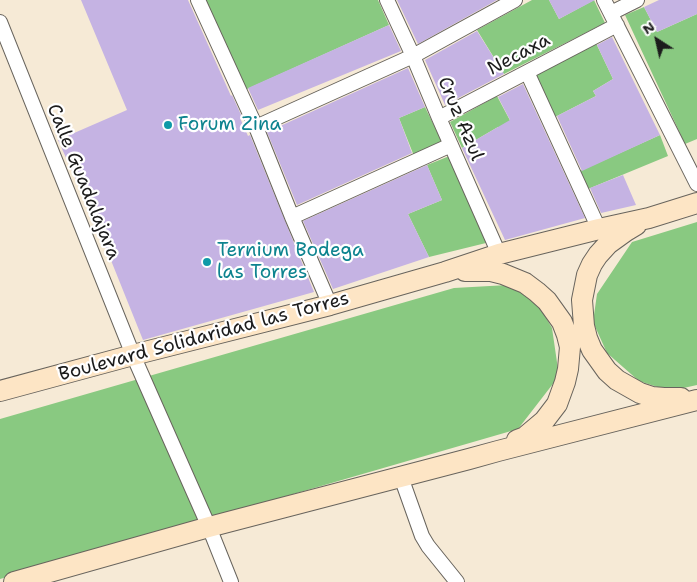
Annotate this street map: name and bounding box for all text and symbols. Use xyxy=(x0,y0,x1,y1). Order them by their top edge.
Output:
north arrow xyxy=(632,15,682,65)
text: N xyxy=(639,17,658,38)
street label: Necaxa xyxy=(484,29,554,81)
street label: Cruz Azul xyxy=(432,74,488,164)
street label: Calle Guadalajara xyxy=(41,101,125,263)
place label: Forum Zina xyxy=(178,114,281,136)
marker: Forum Zina xyxy=(162,119,174,131)
place label: Ternium Bodega las Torres xyxy=(217,240,364,284)
marker: Ternium Bodega las Torres xyxy=(201,256,213,268)
street label: Boulevard Solidaridad las Torres xyxy=(56,287,352,387)

